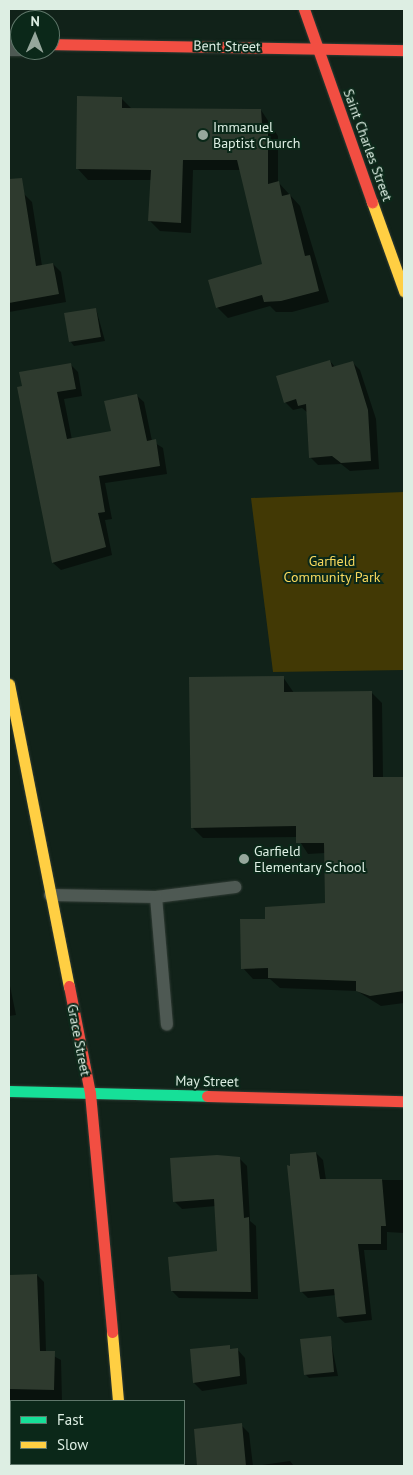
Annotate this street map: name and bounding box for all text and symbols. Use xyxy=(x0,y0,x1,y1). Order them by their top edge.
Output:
north arrow xyxy=(10,10,60,60)
text: N xyxy=(30,12,40,30)
street label: Bent Street xyxy=(193,37,261,55)
street label: Saint Charles Street xyxy=(340,87,396,203)
place label: Immanuel Baptist Church xyxy=(213,119,300,152)
marker: Immanuel Baptist Church xyxy=(197,129,209,141)
park label: Garfield Community Park xyxy=(283,553,381,586)
place label: Garfield Elementary School xyxy=(254,843,366,876)
marker: Garfield Elementary School xyxy=(238,853,250,865)
street label: Grace Street xyxy=(64,1003,94,1077)
street label: May Street xyxy=(175,1072,239,1090)
legend xyxy=(10,1400,185,1465)
text: Fast xyxy=(57,1410,84,1429)
text: Slow xyxy=(57,1435,88,1454)

